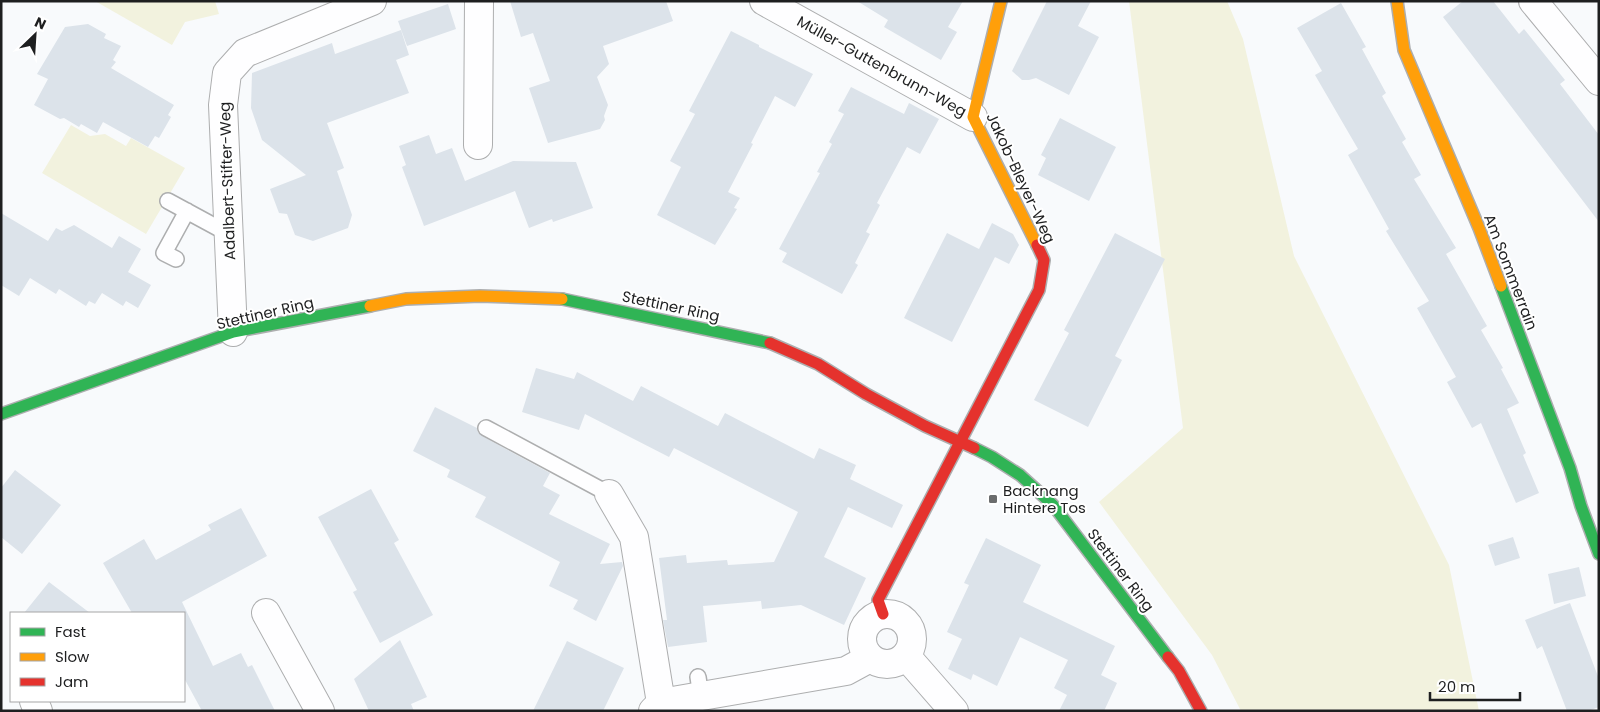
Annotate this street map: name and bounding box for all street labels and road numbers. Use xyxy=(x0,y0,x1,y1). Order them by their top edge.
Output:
street label: Müller-Guttenbrunn-Weg xyxy=(793,11,971,121)
street label: Adalbert-Stifter-Weg xyxy=(214,101,240,261)
street label: Jakob-Bleyer-Weg xyxy=(982,109,1060,247)
street label: Am Sommerrain xyxy=(1479,211,1543,333)
street label: Stettiner Ring xyxy=(620,285,722,327)
street label: Stettiner Ring xyxy=(214,292,316,334)
street label: Stettiner Ring xyxy=(1083,524,1159,616)

